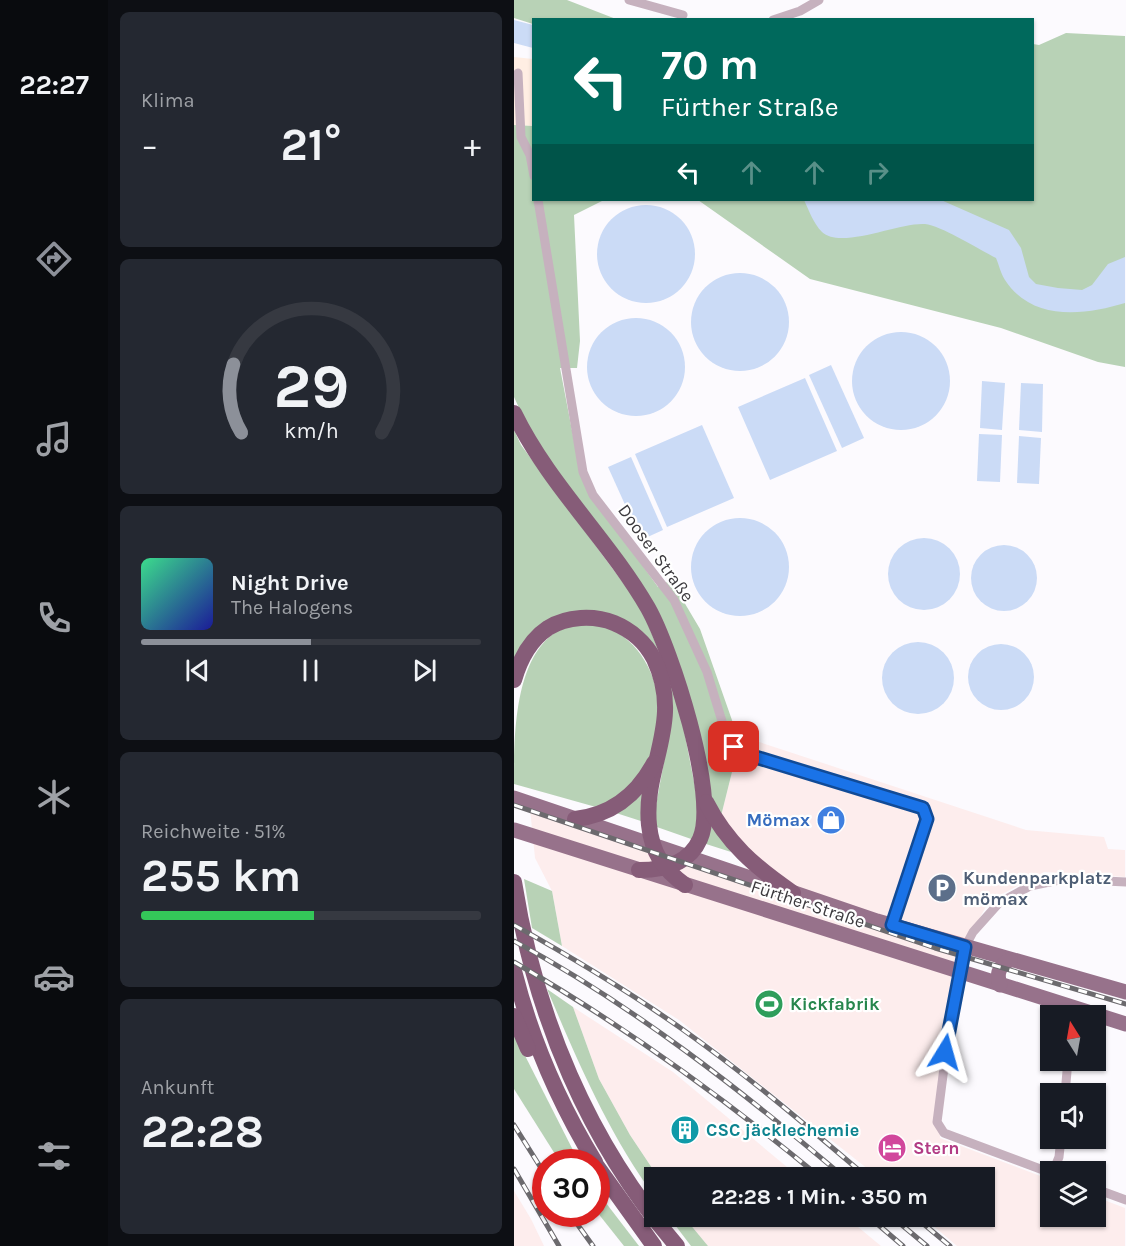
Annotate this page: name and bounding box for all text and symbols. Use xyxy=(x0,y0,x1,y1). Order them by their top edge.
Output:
text: 70 m xyxy=(661,40,759,90)
icon: left xyxy=(562,42,640,120)
text: 22:27 xyxy=(19,69,89,101)
text: Klima xyxy=(141,89,194,112)
text: Fürther Straße xyxy=(661,91,839,123)
text: 21° xyxy=(281,119,341,171)
text: − xyxy=(141,126,158,164)
text: + xyxy=(464,126,481,164)
icon: left xyxy=(672,156,705,189)
icon: ahead xyxy=(735,156,768,189)
icon: ahead xyxy=(798,156,831,189)
icon: right xyxy=(861,156,894,189)
icon: directions xyxy=(33,238,75,280)
text: 29 xyxy=(273,350,349,423)
icon: music xyxy=(33,418,75,460)
text: km/h xyxy=(284,419,338,444)
street label: Dooser Straße xyxy=(613,500,699,606)
text: Night Drive xyxy=(231,570,349,596)
text: The Halogens xyxy=(231,596,353,619)
icon: phone xyxy=(33,597,75,639)
icon: previous xyxy=(181,654,214,687)
icon: pause xyxy=(294,654,327,687)
icon: next xyxy=(408,654,441,687)
pin xyxy=(708,721,759,772)
icon: arrive xyxy=(717,730,750,763)
icon: climate xyxy=(33,776,75,818)
shop icon: Mömax xyxy=(815,804,847,836)
place label: Mömax xyxy=(746,809,810,831)
text: Reichweite · 51% xyxy=(141,820,286,843)
text: 255 km xyxy=(141,850,301,902)
place label: Kundenparkplatz mömax xyxy=(963,867,1111,910)
parking icon: Kundenparkplatz mömax xyxy=(926,872,958,904)
street label: Fürther Straße xyxy=(748,875,868,933)
icon: car xyxy=(33,956,75,998)
sports icon: Kickfabrik xyxy=(753,988,785,1020)
place label: Kickfabrik xyxy=(790,993,880,1015)
north arrow xyxy=(1040,1005,1106,1071)
map controls xyxy=(1040,1005,1106,1227)
position arrow xyxy=(913,1020,977,1084)
text: Ankunft xyxy=(141,1076,214,1099)
button: sound xyxy=(1040,1083,1106,1149)
text: 22:28 xyxy=(141,1106,264,1158)
building icon: CSC jäcklechemie xyxy=(669,1114,701,1146)
place label: CSC jäcklechemie xyxy=(706,1119,859,1141)
hotel icon: Stern xyxy=(876,1132,908,1164)
icon: filters xyxy=(33,1135,75,1177)
place label: Stern xyxy=(913,1137,959,1159)
speed limit sign: 30 xyxy=(532,1149,610,1227)
button: layers xyxy=(1040,1161,1106,1227)
text: 22:28 · 1 Min. · 350 m xyxy=(711,1184,928,1210)

